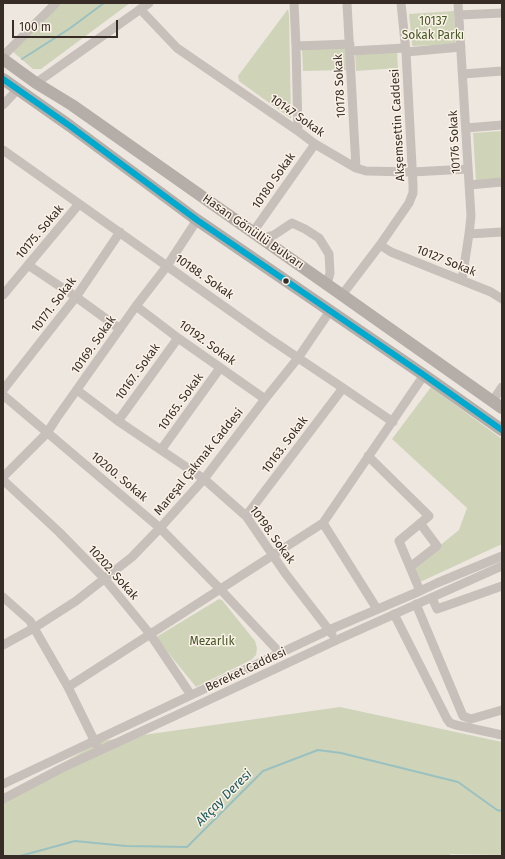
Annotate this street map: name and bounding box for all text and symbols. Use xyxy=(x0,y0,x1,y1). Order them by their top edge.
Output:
scale bar xyxy=(14,12,120,38)
park label: 10137 Sokak Parkı xyxy=(402,15,464,43)
text: 100 m xyxy=(19,20,51,34)
street label: 10178 Sokak xyxy=(331,54,349,118)
street label: Akşemsettin Caddesi xyxy=(388,68,408,182)
street label: 10147 Sokak xyxy=(267,92,327,140)
street label: 10176 Sokak xyxy=(446,110,464,174)
street label: 10180 Sokak xyxy=(249,150,299,212)
street label: Hasan Gönüllü Bulvarı xyxy=(200,192,306,272)
street label: 10175. Sokak xyxy=(13,202,67,262)
street label: 10127 Sokak xyxy=(414,242,478,280)
street label: 10188. Sokak xyxy=(172,252,236,302)
street label: 10171. Sokak xyxy=(29,275,79,335)
unlabelled marker xyxy=(281,276,291,286)
street label: 10169. Sokak xyxy=(69,313,119,377)
street label: 10192. Sokak xyxy=(176,317,238,369)
street label: 10167. Sokak xyxy=(113,341,163,403)
street label: 10165. Sokak xyxy=(155,371,207,433)
street label: Mareşal Çakmak Caddesi xyxy=(151,406,247,518)
street label: 10163. Sokak xyxy=(259,414,311,476)
street label: 10200. Sokak xyxy=(88,449,150,505)
street label: 10198. Sokak xyxy=(246,503,298,567)
street label: 10202. Sokak xyxy=(85,543,141,603)
park label: Mezarlık xyxy=(189,635,235,649)
street label: Bereket Caddesi xyxy=(203,645,289,695)
water label: Akçay Deresi xyxy=(193,767,255,829)

